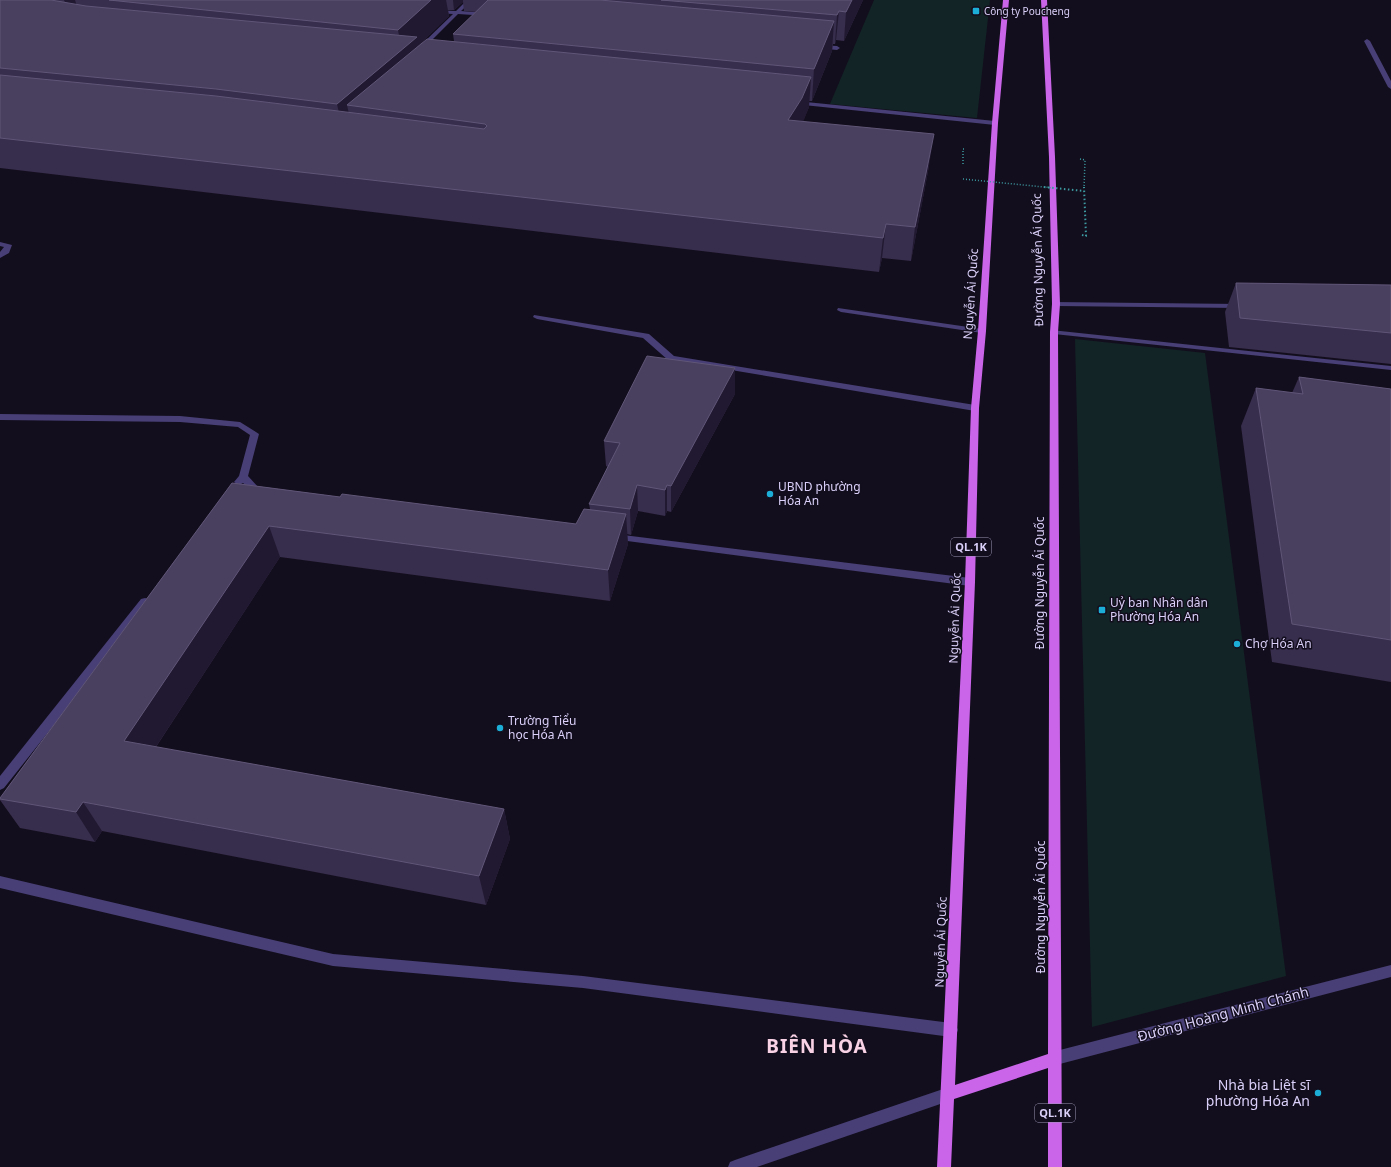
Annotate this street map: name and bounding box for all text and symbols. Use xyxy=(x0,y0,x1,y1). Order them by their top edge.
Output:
place label: Công ty Poucheng xyxy=(984,4,1070,18)
marker: Công ty Poucheng xyxy=(971,6,981,16)
street label: Đường Nguyễn Ái Quốc xyxy=(1028,193,1047,327)
street label: Nguyễn Ái Quốc xyxy=(959,248,982,340)
place label: UBND phường Hóa An xyxy=(778,478,861,509)
marker: UBND phường Hóa An xyxy=(765,489,775,499)
street label: Đường Nguyễn Ái Quốc xyxy=(1031,516,1048,650)
road number: QL.1K xyxy=(951,538,991,556)
street label: Nguyễn Ái Quốc xyxy=(944,572,965,664)
place label: Uỷ ban Nhân dân Phường Hóa An xyxy=(1110,594,1208,625)
marker: Uỷ ban Nhân dân Phường Hóa An xyxy=(1097,605,1107,615)
place label: Chợ Hóa An xyxy=(1245,635,1312,652)
marker: Chợ Hóa An xyxy=(1232,639,1242,649)
place label: Trường Tiểu học Hóa An xyxy=(508,712,576,743)
marker: Trường Tiểu học Hóa An xyxy=(495,723,505,733)
street label: Đường Nguyễn Ái Quốc xyxy=(1032,840,1049,974)
street label: Nguyễn Ái Quốc xyxy=(930,896,951,988)
street label: Đường Hoàng Minh Chánh xyxy=(1135,981,1311,1046)
district label: BIÊN HÒA xyxy=(766,1033,868,1059)
place label: Nhà bia Liệt sĩ phường Hóa An xyxy=(1206,1075,1311,1110)
marker: Nhà bia Liệt sĩ phường Hóa An xyxy=(1313,1088,1323,1098)
road number: QL.1K xyxy=(1035,1104,1075,1122)

